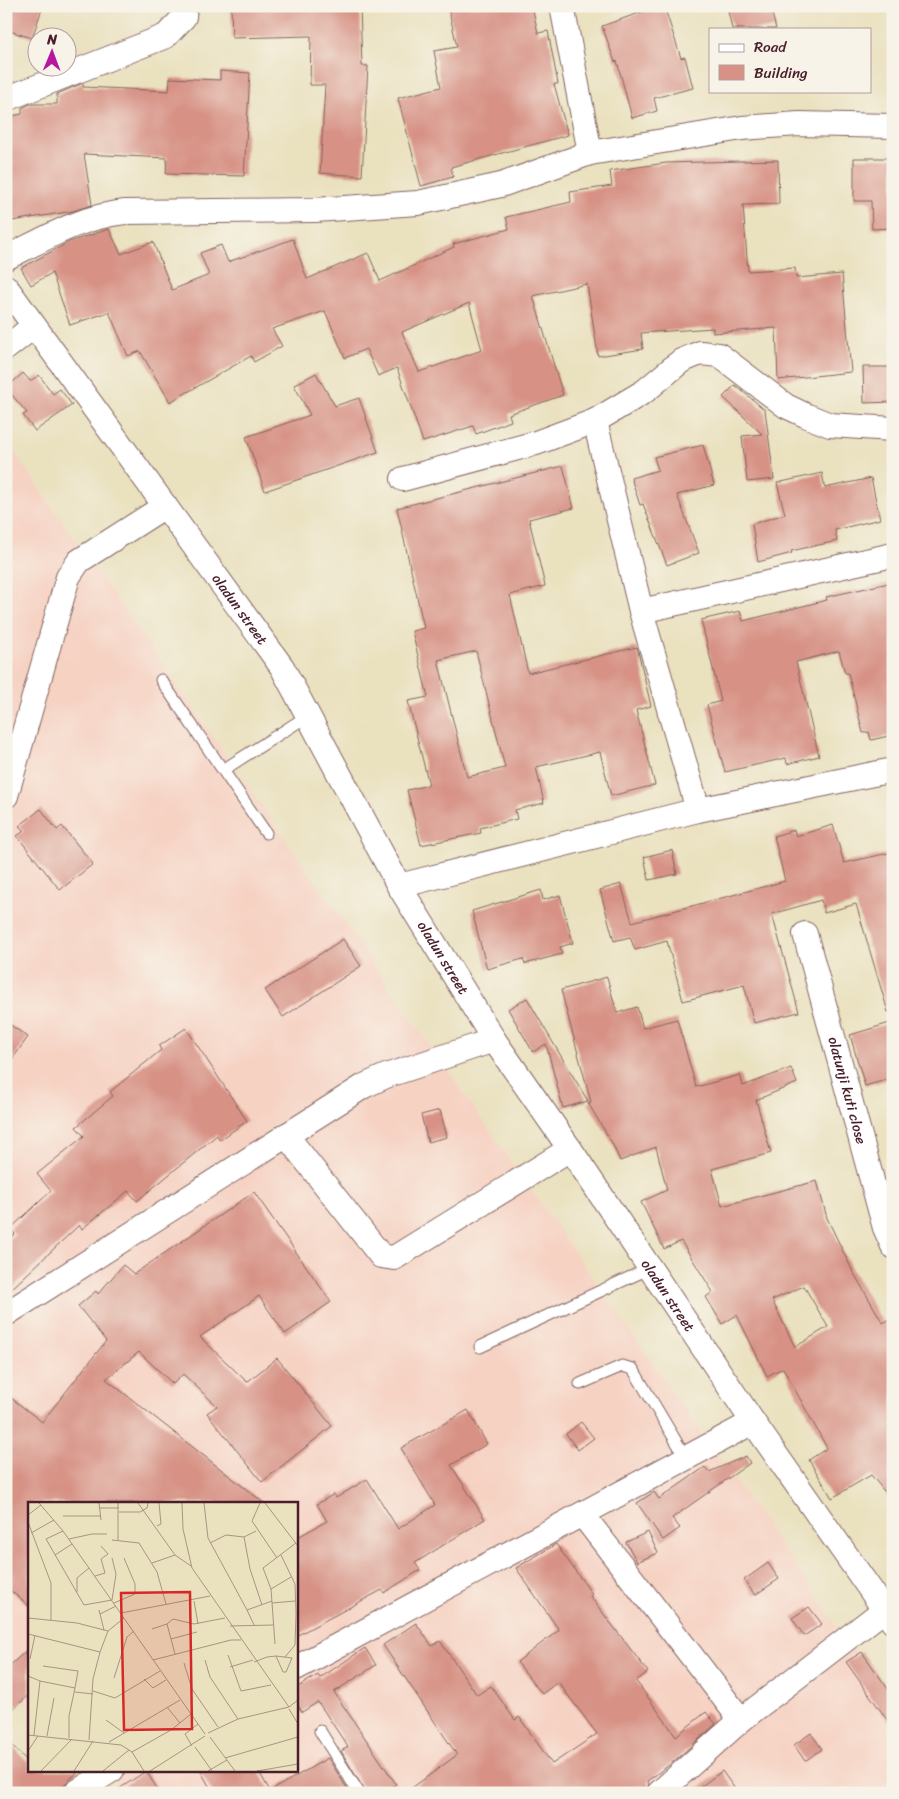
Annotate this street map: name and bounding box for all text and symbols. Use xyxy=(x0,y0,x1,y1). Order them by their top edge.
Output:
text: N xyxy=(46,27,58,52)
north arrow xyxy=(28,28,78,78)
legend xyxy=(709,28,872,92)
text: Road xyxy=(754,34,787,60)
text: Building xyxy=(754,60,808,86)
street label: oladun street xyxy=(205,568,274,650)
street label: oladun street xyxy=(410,916,475,1000)
street label: olatunji kuti close xyxy=(820,1034,874,1147)
street label: oladun street xyxy=(634,1254,701,1337)
inset map xyxy=(28,1502,298,1772)

